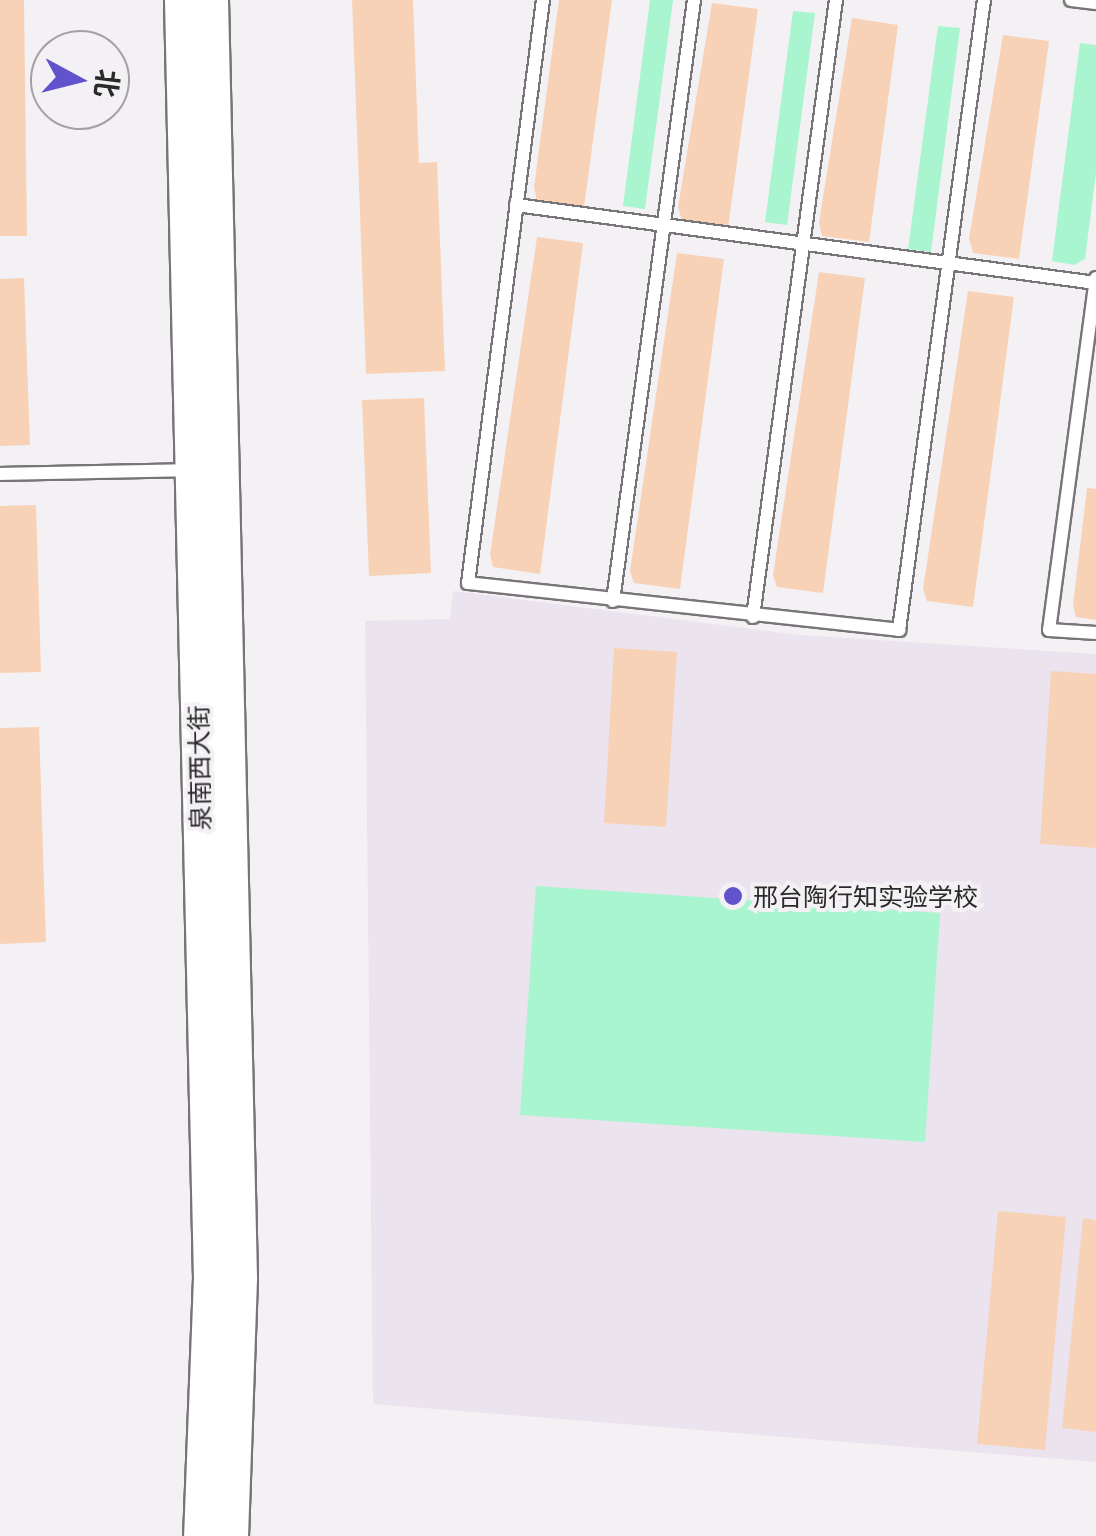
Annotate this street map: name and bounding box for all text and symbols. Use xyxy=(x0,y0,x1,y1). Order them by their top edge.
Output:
north arrow xyxy=(30,30,130,130)
text: 北 xyxy=(89,67,126,99)
street label: 泉南西大街 xyxy=(183,705,215,831)
place label: 邢台陶行知实验学校 xyxy=(753,881,978,911)
marker: 邢台陶行知实验学校 xyxy=(722,885,744,907)

